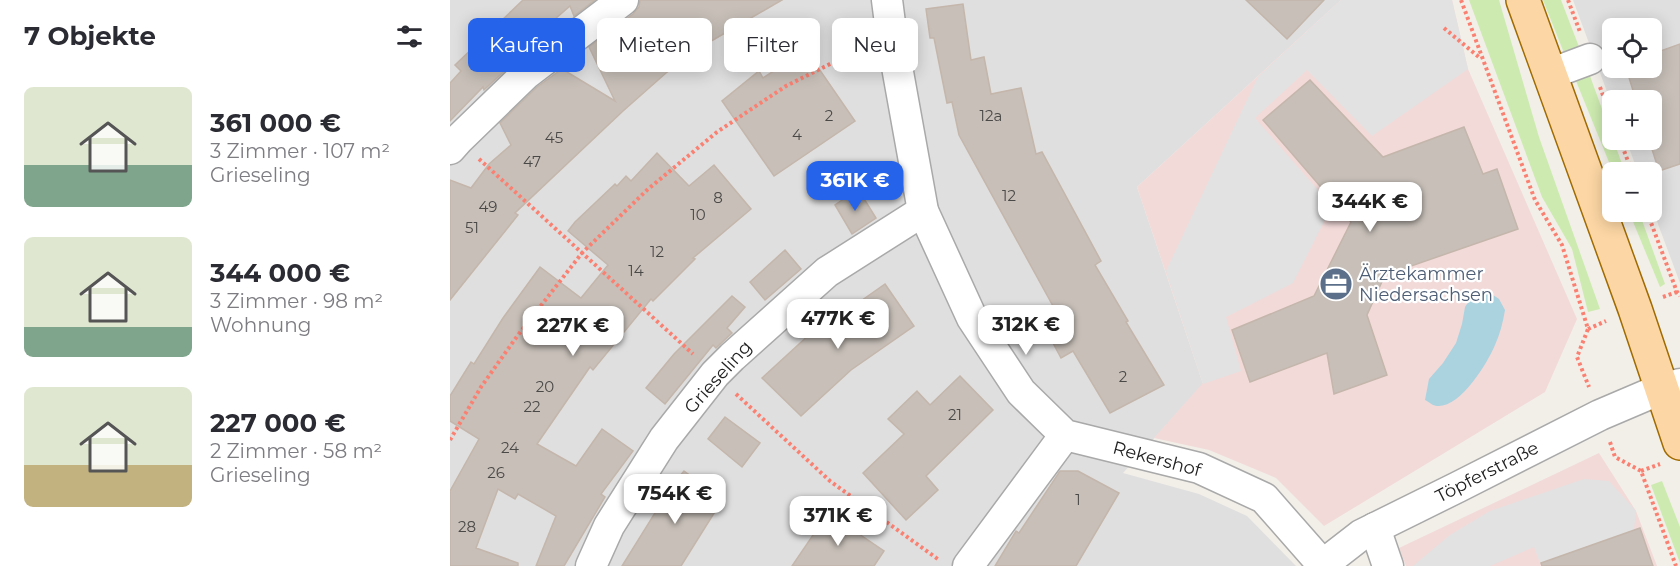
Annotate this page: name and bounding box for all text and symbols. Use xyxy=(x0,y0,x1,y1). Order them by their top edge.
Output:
chip: Kaufen xyxy=(468,18,585,72)
chip: Mieten xyxy=(597,18,712,72)
chip: Filter xyxy=(724,18,820,72)
chip: Neu xyxy=(832,18,918,72)
map controls xyxy=(1602,18,1662,222)
button: locate xyxy=(1602,18,1662,78)
text: 7 Objekte xyxy=(24,20,156,52)
icon: filters xyxy=(393,20,426,53)
button: + xyxy=(1602,90,1662,150)
house number: 2 xyxy=(825,106,833,125)
house number: 12a xyxy=(980,106,1002,125)
text: 361 000 € xyxy=(210,107,341,139)
icon: home xyxy=(72,111,144,183)
house number: 4 xyxy=(792,125,802,144)
house number: 45 xyxy=(545,128,563,147)
text: 3 Zimmer · 107 m² xyxy=(210,139,390,163)
house number: 47 xyxy=(523,152,541,171)
pin: 361K € xyxy=(806,161,904,212)
button: − xyxy=(1602,162,1662,222)
text: Grieseling xyxy=(210,163,311,187)
text: 361K € xyxy=(820,168,890,192)
pin: 344K € xyxy=(1321,182,1419,233)
house number: 12 xyxy=(1002,186,1016,205)
house number: 8 xyxy=(713,188,723,207)
text: 344K € xyxy=(1332,189,1408,213)
house number: 49 xyxy=(479,197,497,216)
house number: 10 xyxy=(690,205,706,224)
house number: 51 xyxy=(465,218,479,237)
house number: 12 xyxy=(650,242,664,261)
text: 344 000 € xyxy=(210,257,350,289)
icon: home xyxy=(72,261,144,333)
house number: 14 xyxy=(628,261,644,280)
place label: Ärztekammer Niedersachsen xyxy=(1359,263,1493,306)
office icon: Ärztekammer Niedersachsen xyxy=(1318,266,1354,302)
text: 3 Zimmer · 98 m² xyxy=(210,289,383,313)
pin: 477K € xyxy=(789,299,887,350)
pin: 312K € xyxy=(977,305,1075,356)
pin: 227K € xyxy=(524,306,622,357)
text: 477K € xyxy=(801,306,875,330)
text: 312K € xyxy=(992,312,1060,336)
text: Wohnung xyxy=(210,313,311,337)
text: 227K € xyxy=(537,313,609,337)
street label: Grieseling xyxy=(680,336,756,418)
house number: 2 xyxy=(1119,367,1127,386)
house number: 20 xyxy=(536,377,554,396)
house number: 22 xyxy=(523,397,541,416)
house number: 21 xyxy=(948,405,962,424)
text: 227 000 € xyxy=(210,407,346,439)
icon: home xyxy=(72,411,144,483)
street label: Rekershof xyxy=(1110,437,1204,482)
street label: Töpferstraße xyxy=(1432,437,1542,507)
house number: 24 xyxy=(501,438,519,457)
text: 2 Zimmer · 58 m² xyxy=(210,439,382,463)
text: Grieseling xyxy=(210,463,311,487)
house number: 26 xyxy=(487,463,505,482)
pin: 754K € xyxy=(626,474,724,525)
text: 754K € xyxy=(638,481,712,505)
house number: 1 xyxy=(1075,490,1081,509)
pin: 371K € xyxy=(789,496,887,547)
text: 371K € xyxy=(804,503,872,527)
house number: 28 xyxy=(458,517,476,536)

